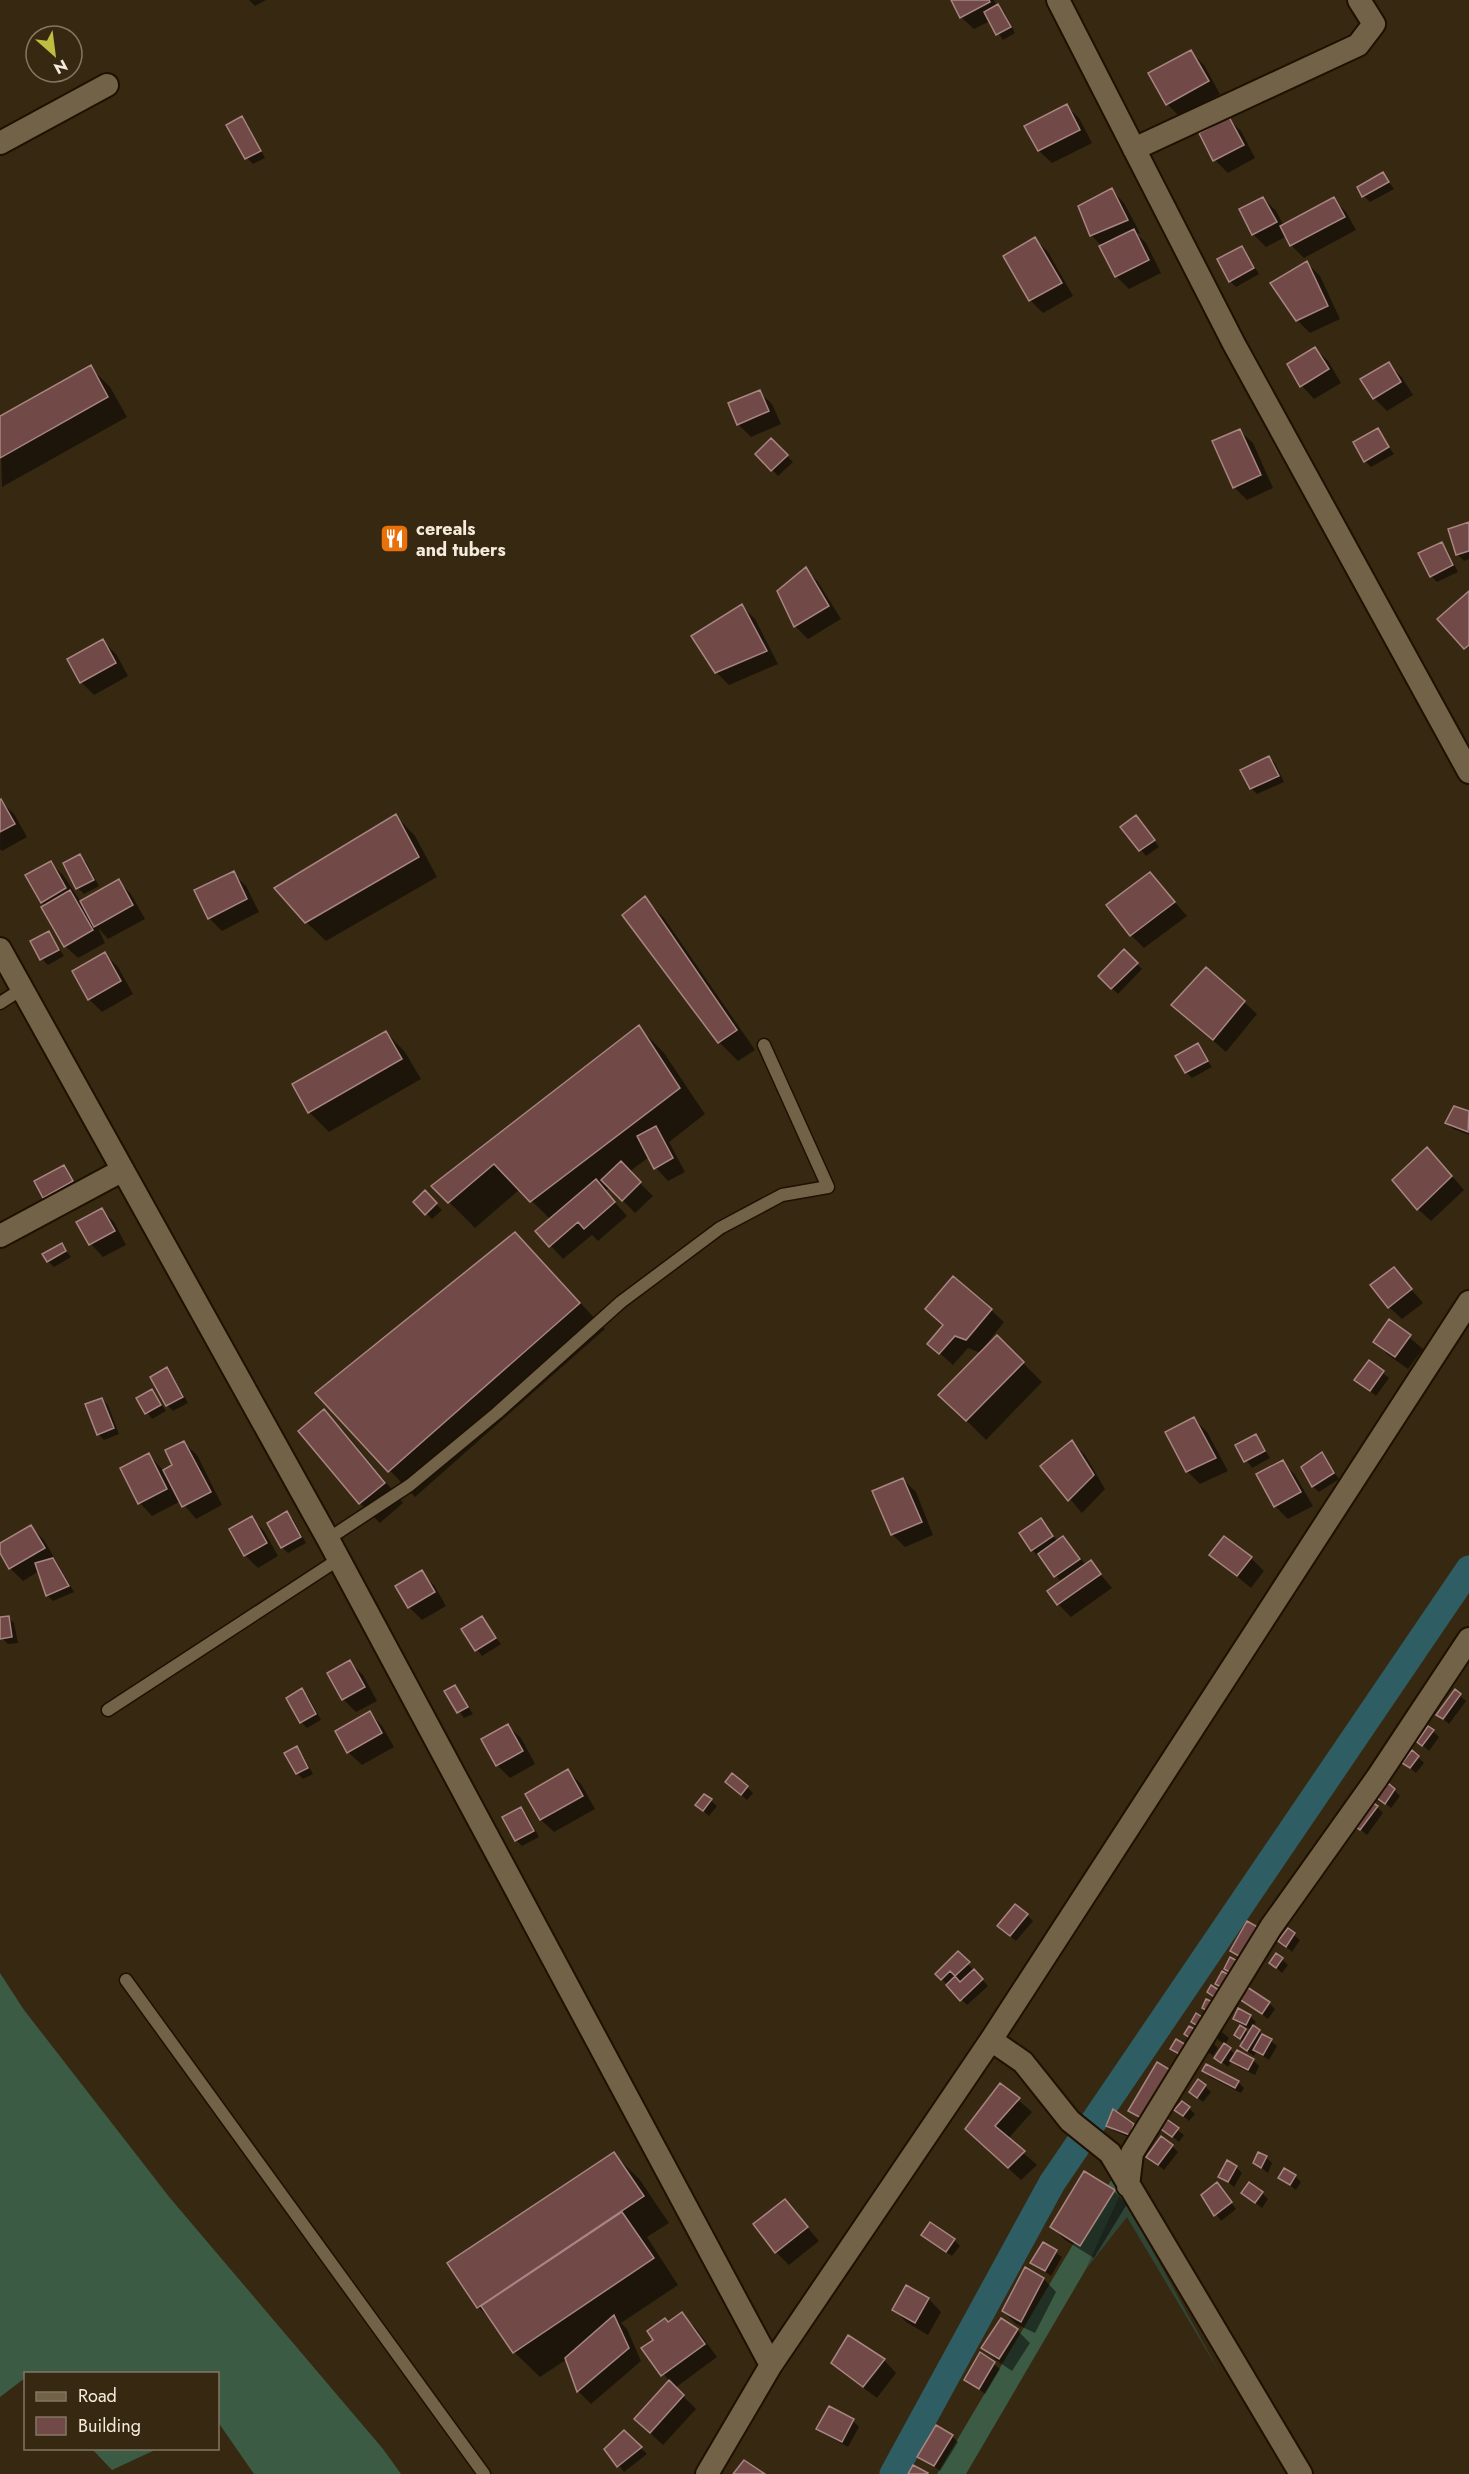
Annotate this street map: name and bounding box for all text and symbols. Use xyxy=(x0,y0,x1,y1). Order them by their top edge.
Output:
north arrow xyxy=(24,24,84,84)
text: N xyxy=(50,54,72,80)
place label: cereals and tubers xyxy=(416,516,506,563)
restaurant icon: cereals and tubers xyxy=(379,523,411,555)
legend xyxy=(24,2372,219,2450)
text: Road xyxy=(78,2383,117,2409)
text: Building xyxy=(78,2413,141,2439)

